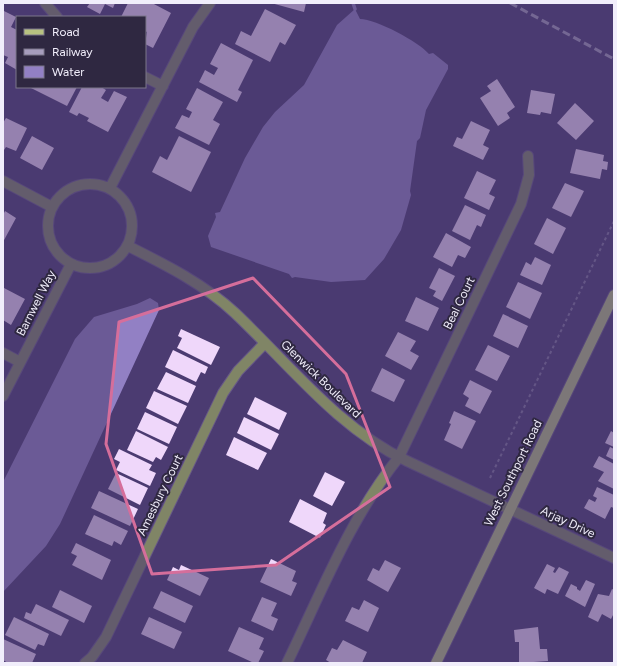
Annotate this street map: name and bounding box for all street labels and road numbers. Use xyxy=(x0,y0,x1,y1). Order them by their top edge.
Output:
street label: Barnwell Way xyxy=(14,267,59,338)
street label: Beal Court xyxy=(440,274,478,331)
street label: Glenwick Boulevard xyxy=(278,337,364,421)
street label: West Southport Road xyxy=(481,418,545,528)
street label: Amesbury Court xyxy=(134,452,186,538)
street label: Arjay Drive xyxy=(539,503,598,541)

